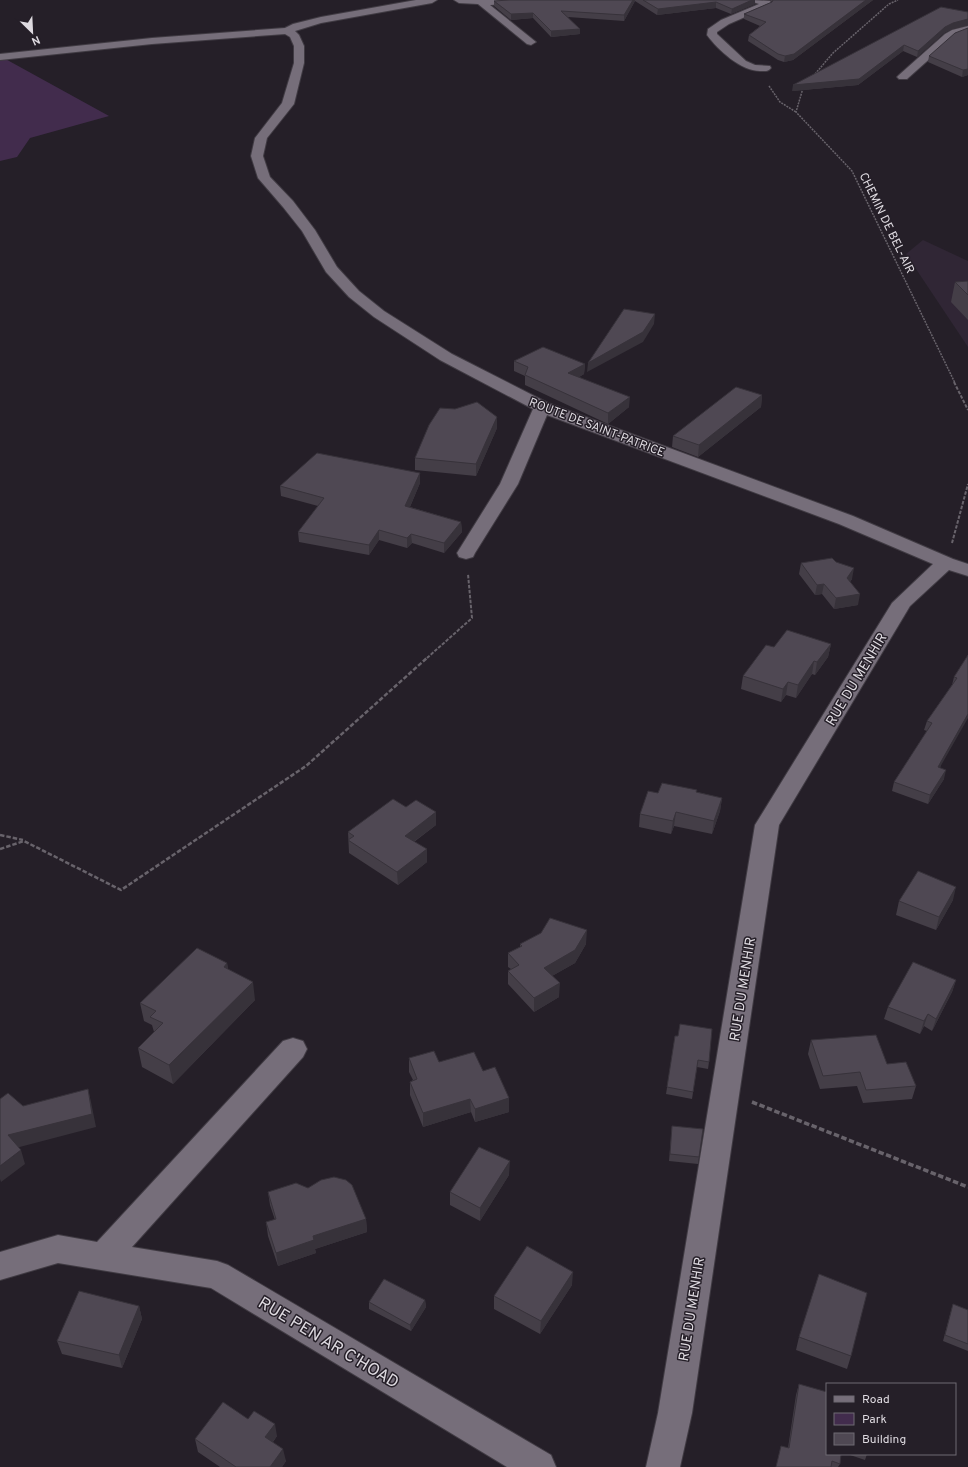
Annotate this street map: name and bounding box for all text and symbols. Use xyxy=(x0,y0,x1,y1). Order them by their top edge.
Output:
north arrow xyxy=(12,12,52,52)
text: N xyxy=(29,32,42,48)
street label: CHEMIN DE BEL-AIR xyxy=(855,170,918,277)
street label: ROUTE DE SAINT-PATRICE xyxy=(527,395,667,461)
street label: RUE DU MENHIR xyxy=(823,630,892,729)
street label: RUE DU MENHIR xyxy=(727,936,760,1043)
street label: RUE DU MENHIR xyxy=(676,1256,709,1363)
street label: RUE PEN AR C'HOAD xyxy=(253,1293,402,1394)
legend xyxy=(826,1383,956,1455)
text: Road xyxy=(862,1392,890,1408)
text: Park xyxy=(862,1412,887,1428)
text: Building xyxy=(862,1432,906,1448)

